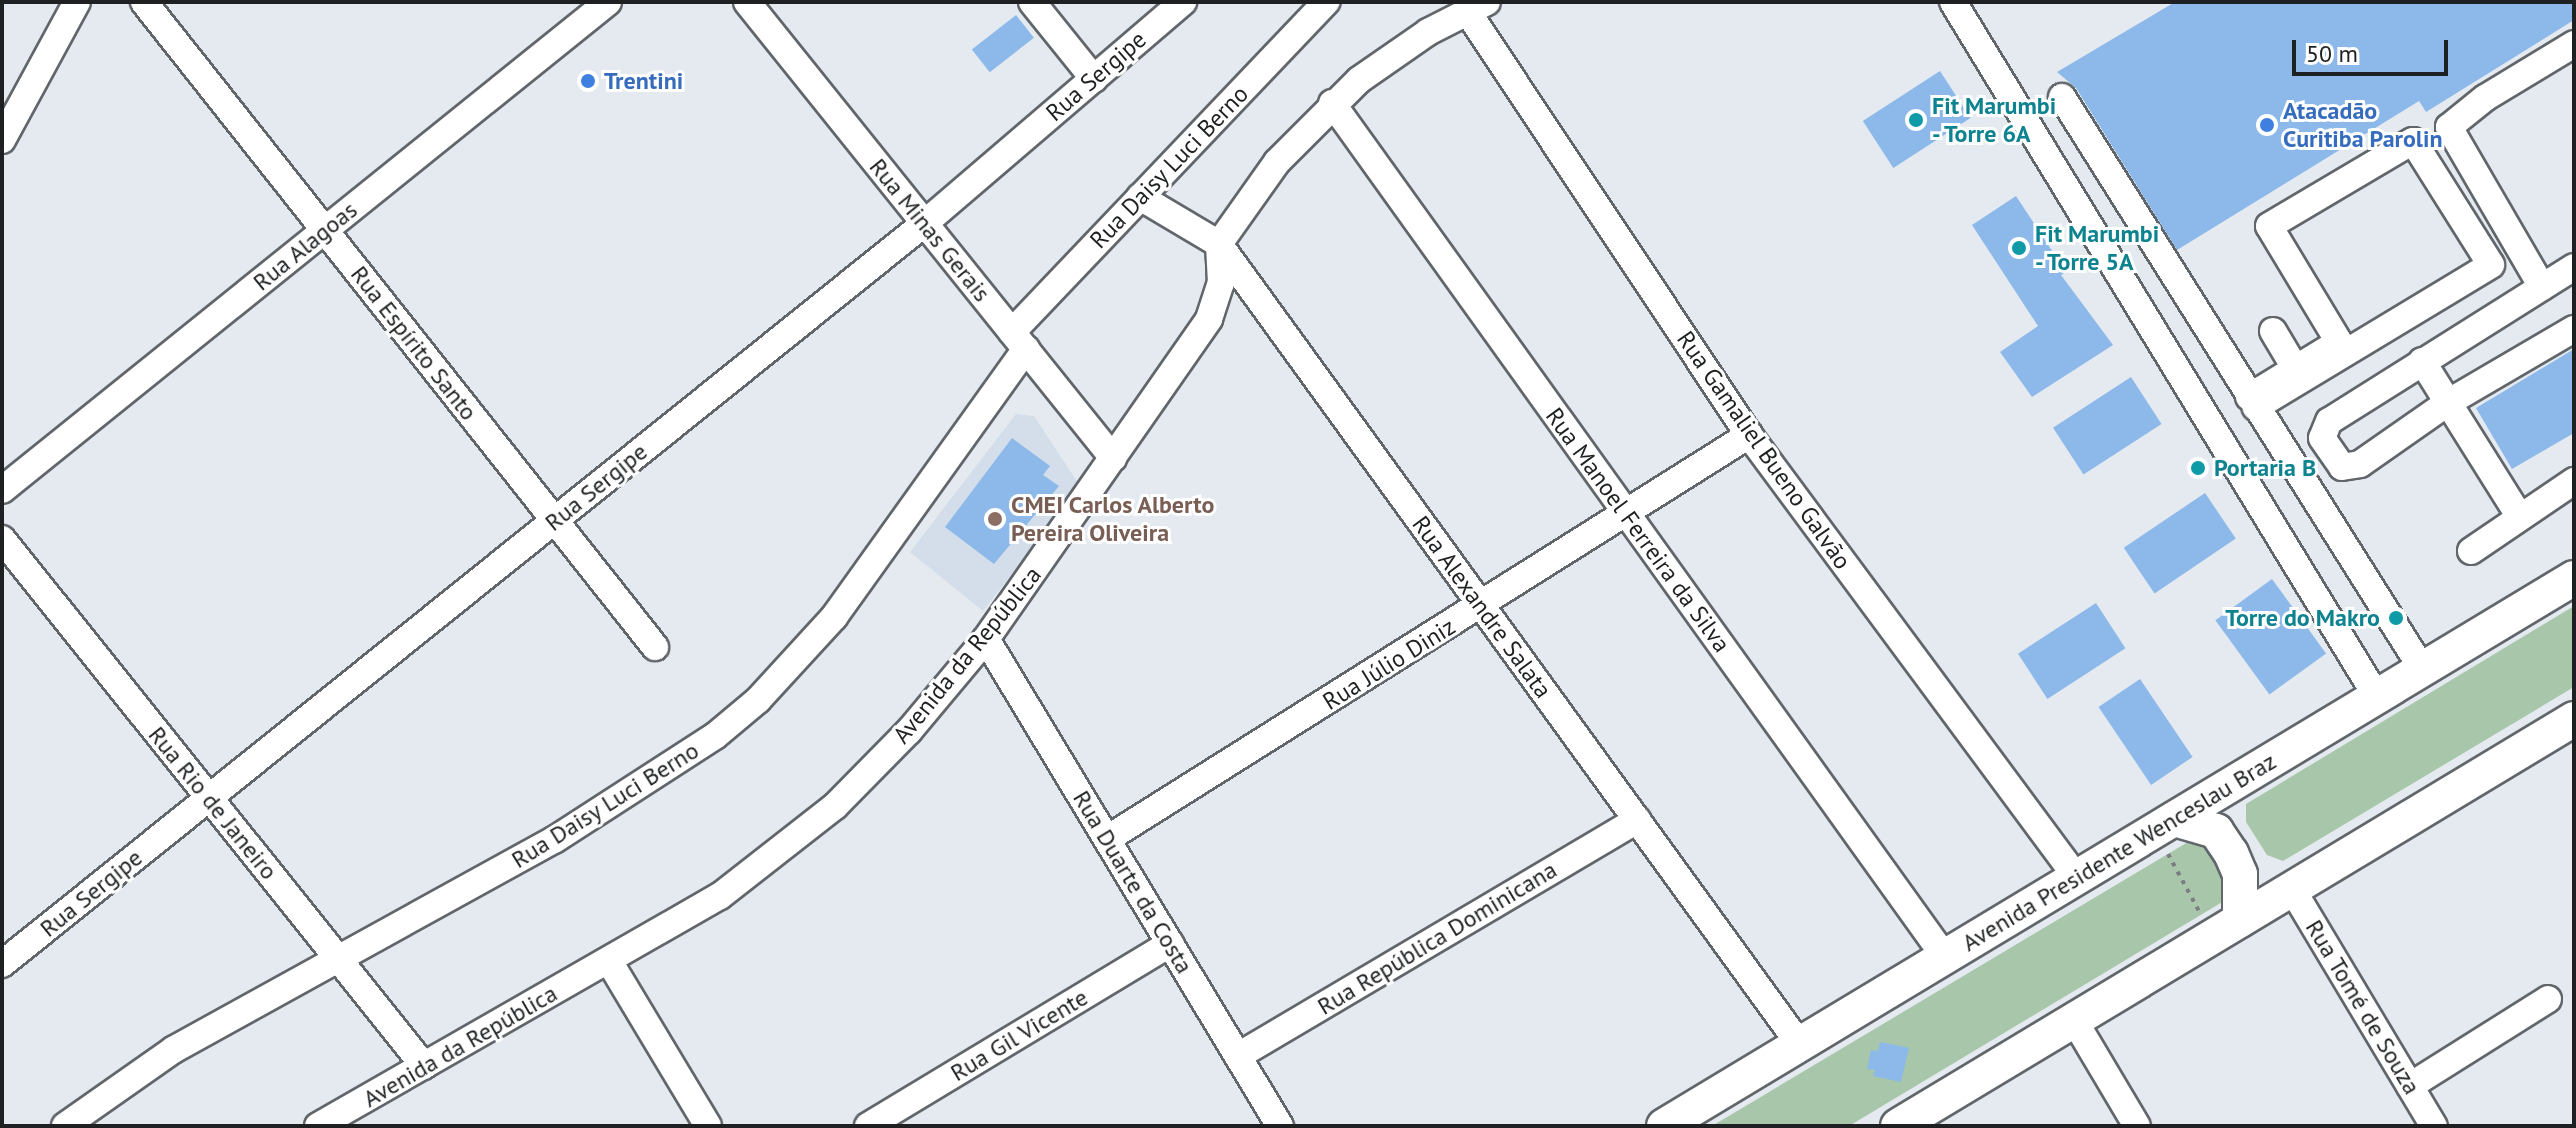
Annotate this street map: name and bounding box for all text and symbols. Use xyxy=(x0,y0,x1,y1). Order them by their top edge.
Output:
scale bar xyxy=(2296,24,2452,74)
street label: Rua Sergipe xyxy=(1040,25,1152,127)
text: 50 m xyxy=(2306,38,2358,69)
place label: Trentini xyxy=(604,67,683,95)
marker: Trentini xyxy=(579,72,597,90)
street label: Rua Daisy Luci Berno xyxy=(1084,79,1254,255)
place label: Fit Marumbi - Torre 6A xyxy=(1932,92,2056,148)
place label: Atacadão Curitiba Parolin xyxy=(2283,97,2442,153)
marker: Fit Marumbi - Torre 6A xyxy=(1907,111,1925,129)
marker: Atacadão Curitiba Parolin xyxy=(2258,116,2276,134)
street label: Rua Minas Gerais xyxy=(864,153,996,307)
street label: Rua Alagoas xyxy=(247,195,363,297)
place label: Fit Marumbi - Torre 5A xyxy=(2035,220,2159,276)
marker: Fit Marumbi - Torre 5A xyxy=(2010,239,2028,257)
street label: Rua Espírito Santo xyxy=(345,260,483,426)
street label: Rua Gamaliel Bueno Galvão xyxy=(1671,326,1857,574)
street label: Rua Manoel Ferreira da Silva xyxy=(1540,402,1736,658)
street label: Rua Sergipe xyxy=(539,437,653,537)
place label: Portaria B xyxy=(2214,454,2316,482)
marker: Portaria B xyxy=(2189,459,2207,477)
place label: CMEI Carlos Alberto Pereira Oliveira xyxy=(1011,491,1216,547)
marker: CMEI Carlos Alberto Pereira Oliveira xyxy=(986,510,1004,528)
street label: Rua Alexandre Salata xyxy=(1406,510,1558,704)
street label: Avenida da República xyxy=(887,561,1047,749)
place label: Torre do Makro xyxy=(2225,604,2380,632)
marker: Torre do Makro xyxy=(2387,609,2405,627)
street label: Rua Júlio Diniz xyxy=(1318,612,1460,716)
street label: Rua Rio de Janeiro xyxy=(143,721,283,885)
street label: Rua Daisy Luci Berno xyxy=(506,736,704,874)
street label: Avenida Presidente Wenceslau Braz xyxy=(1957,747,2281,957)
street label: Rua Duarte da Costa xyxy=(1067,785,1199,979)
street label: Rua Sergipe xyxy=(34,843,148,943)
street label: Rua República Dominicana xyxy=(1312,855,1562,1021)
street label: Rua Tomé de Souza xyxy=(2299,914,2427,1100)
street label: Avenida da República xyxy=(358,979,562,1113)
street label: Rua Gil Vicente xyxy=(945,983,1093,1087)

